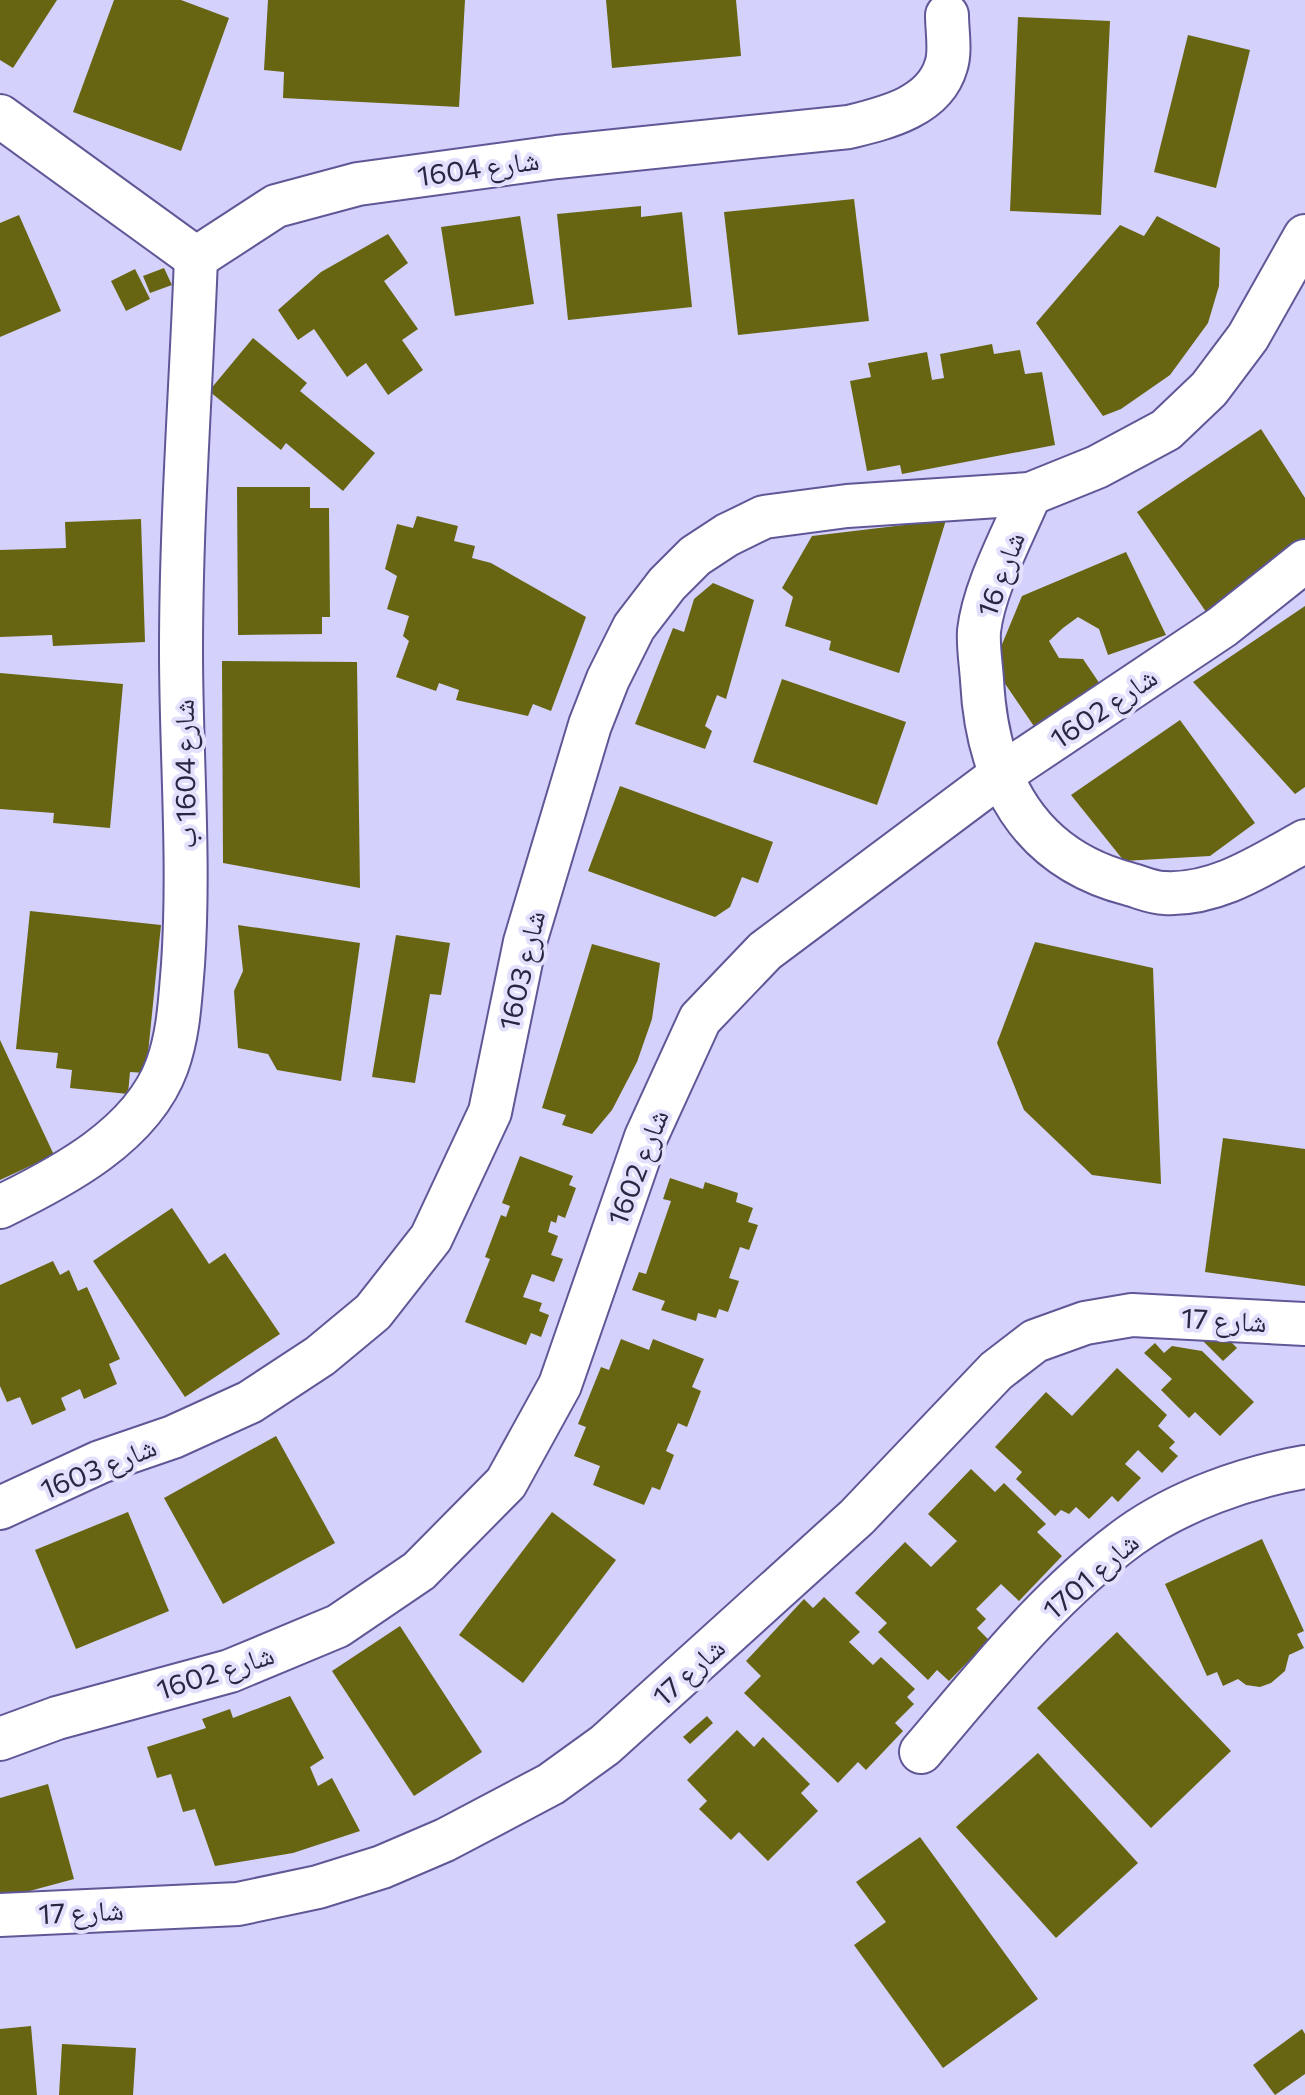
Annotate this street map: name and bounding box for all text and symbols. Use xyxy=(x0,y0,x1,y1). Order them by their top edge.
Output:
street label: شارع 1604 xyxy=(415,142,541,194)
street label: شارع 16 xyxy=(969,527,1033,622)
street label: شارع 1602 xyxy=(1043,659,1164,757)
street label: شارع 1604 ب xyxy=(166,699,204,849)
street label: شارع 1603 xyxy=(491,907,553,1034)
street label: شارع 1602 xyxy=(599,1104,676,1230)
street label: شارع 17 xyxy=(1180,1300,1268,1340)
street label: شارع 1603 xyxy=(35,1428,162,1507)
street label: شارع 1701 xyxy=(1035,1524,1146,1627)
street label: شارع 17 xyxy=(645,1630,732,1714)
street label: شارع 1602 xyxy=(152,1636,279,1708)
street label: شارع 17 xyxy=(37,1892,125,1932)

